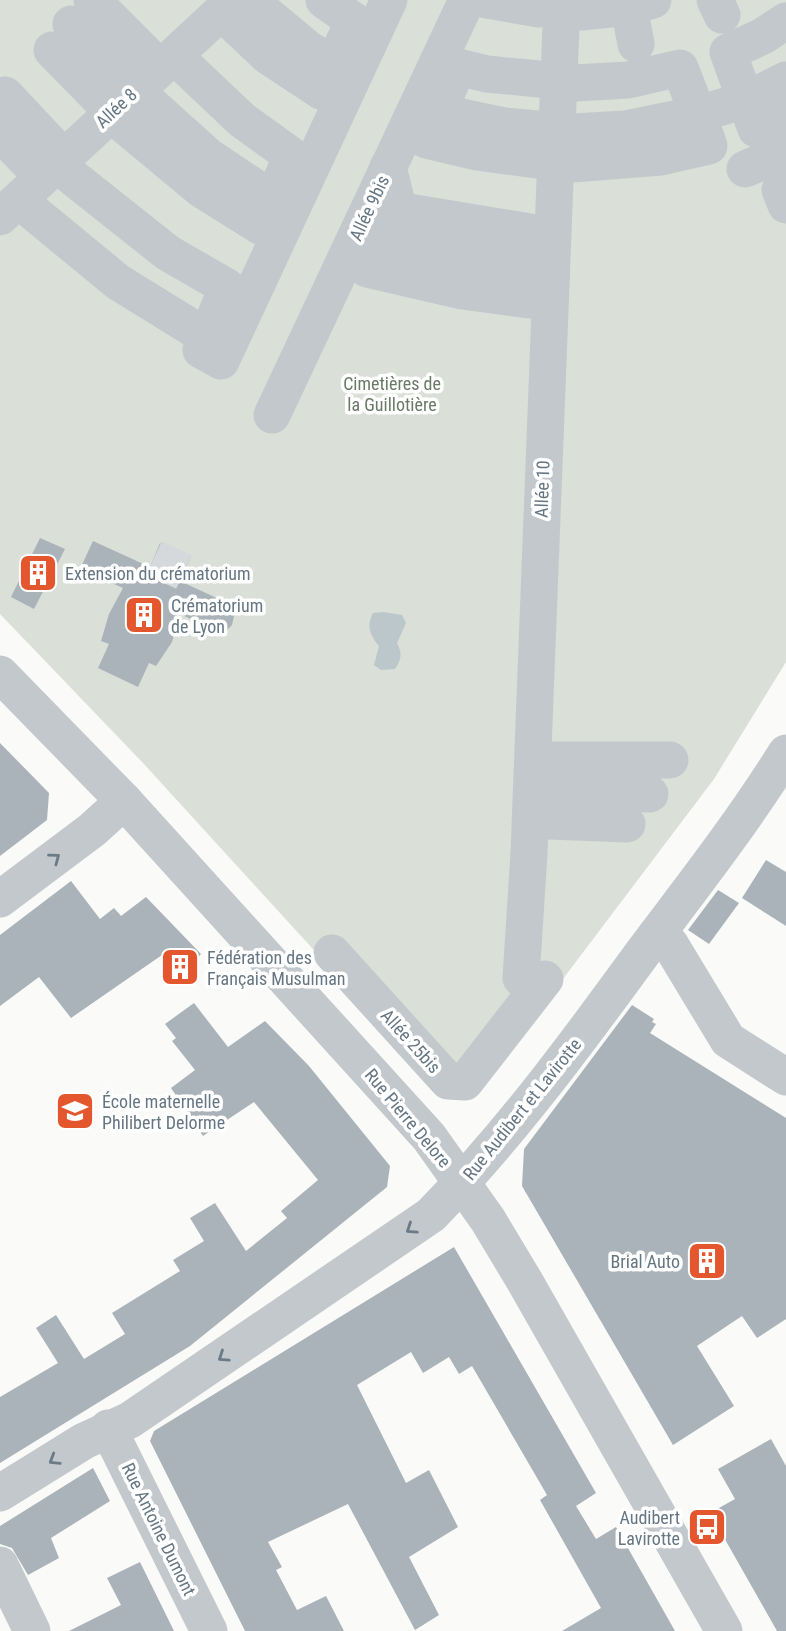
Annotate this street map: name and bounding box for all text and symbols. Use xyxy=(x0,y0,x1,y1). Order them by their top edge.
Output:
street label: Allée 8 xyxy=(91,84,141,132)
street label: Allée 9bis xyxy=(345,172,393,244)
park label: Cimetières de la Guillotière xyxy=(343,373,441,415)
street label: Allée 10 xyxy=(531,460,553,518)
building icon: Extension du crématorium xyxy=(17,552,59,594)
place label: Extension du crématorium xyxy=(65,563,251,584)
building icon: Crématorium de Lyon xyxy=(123,594,165,636)
place label: Crématorium de Lyon xyxy=(171,595,263,637)
one-way arrow xyxy=(47,854,59,866)
building icon: Fédération des Français Musulman xyxy=(159,946,201,988)
place label: Fédération des Français Musulman xyxy=(207,947,346,989)
street label: Allée 25bis xyxy=(377,1005,445,1077)
street label: Rue Audibert et Lavirotte xyxy=(459,1034,585,1184)
street label: Rue Pierre Delore xyxy=(361,1064,455,1172)
school or university icon: École maternelle Philibert Delorme xyxy=(54,1090,96,1132)
place label: École maternelle Philibert Delorme xyxy=(102,1091,225,1133)
one-way arrow xyxy=(406,1221,419,1233)
building icon: Brial Auto xyxy=(686,1240,728,1282)
place label: Brial Auto xyxy=(611,1251,680,1272)
one-way arrow xyxy=(218,1349,231,1361)
one-way arrow xyxy=(48,1451,61,1464)
street label: Rue Antoine Dumont xyxy=(118,1459,200,1599)
bus stop icon: Audibert Lavirotte xyxy=(686,1506,728,1548)
place label: Audibert Lavirotte xyxy=(618,1507,680,1549)

